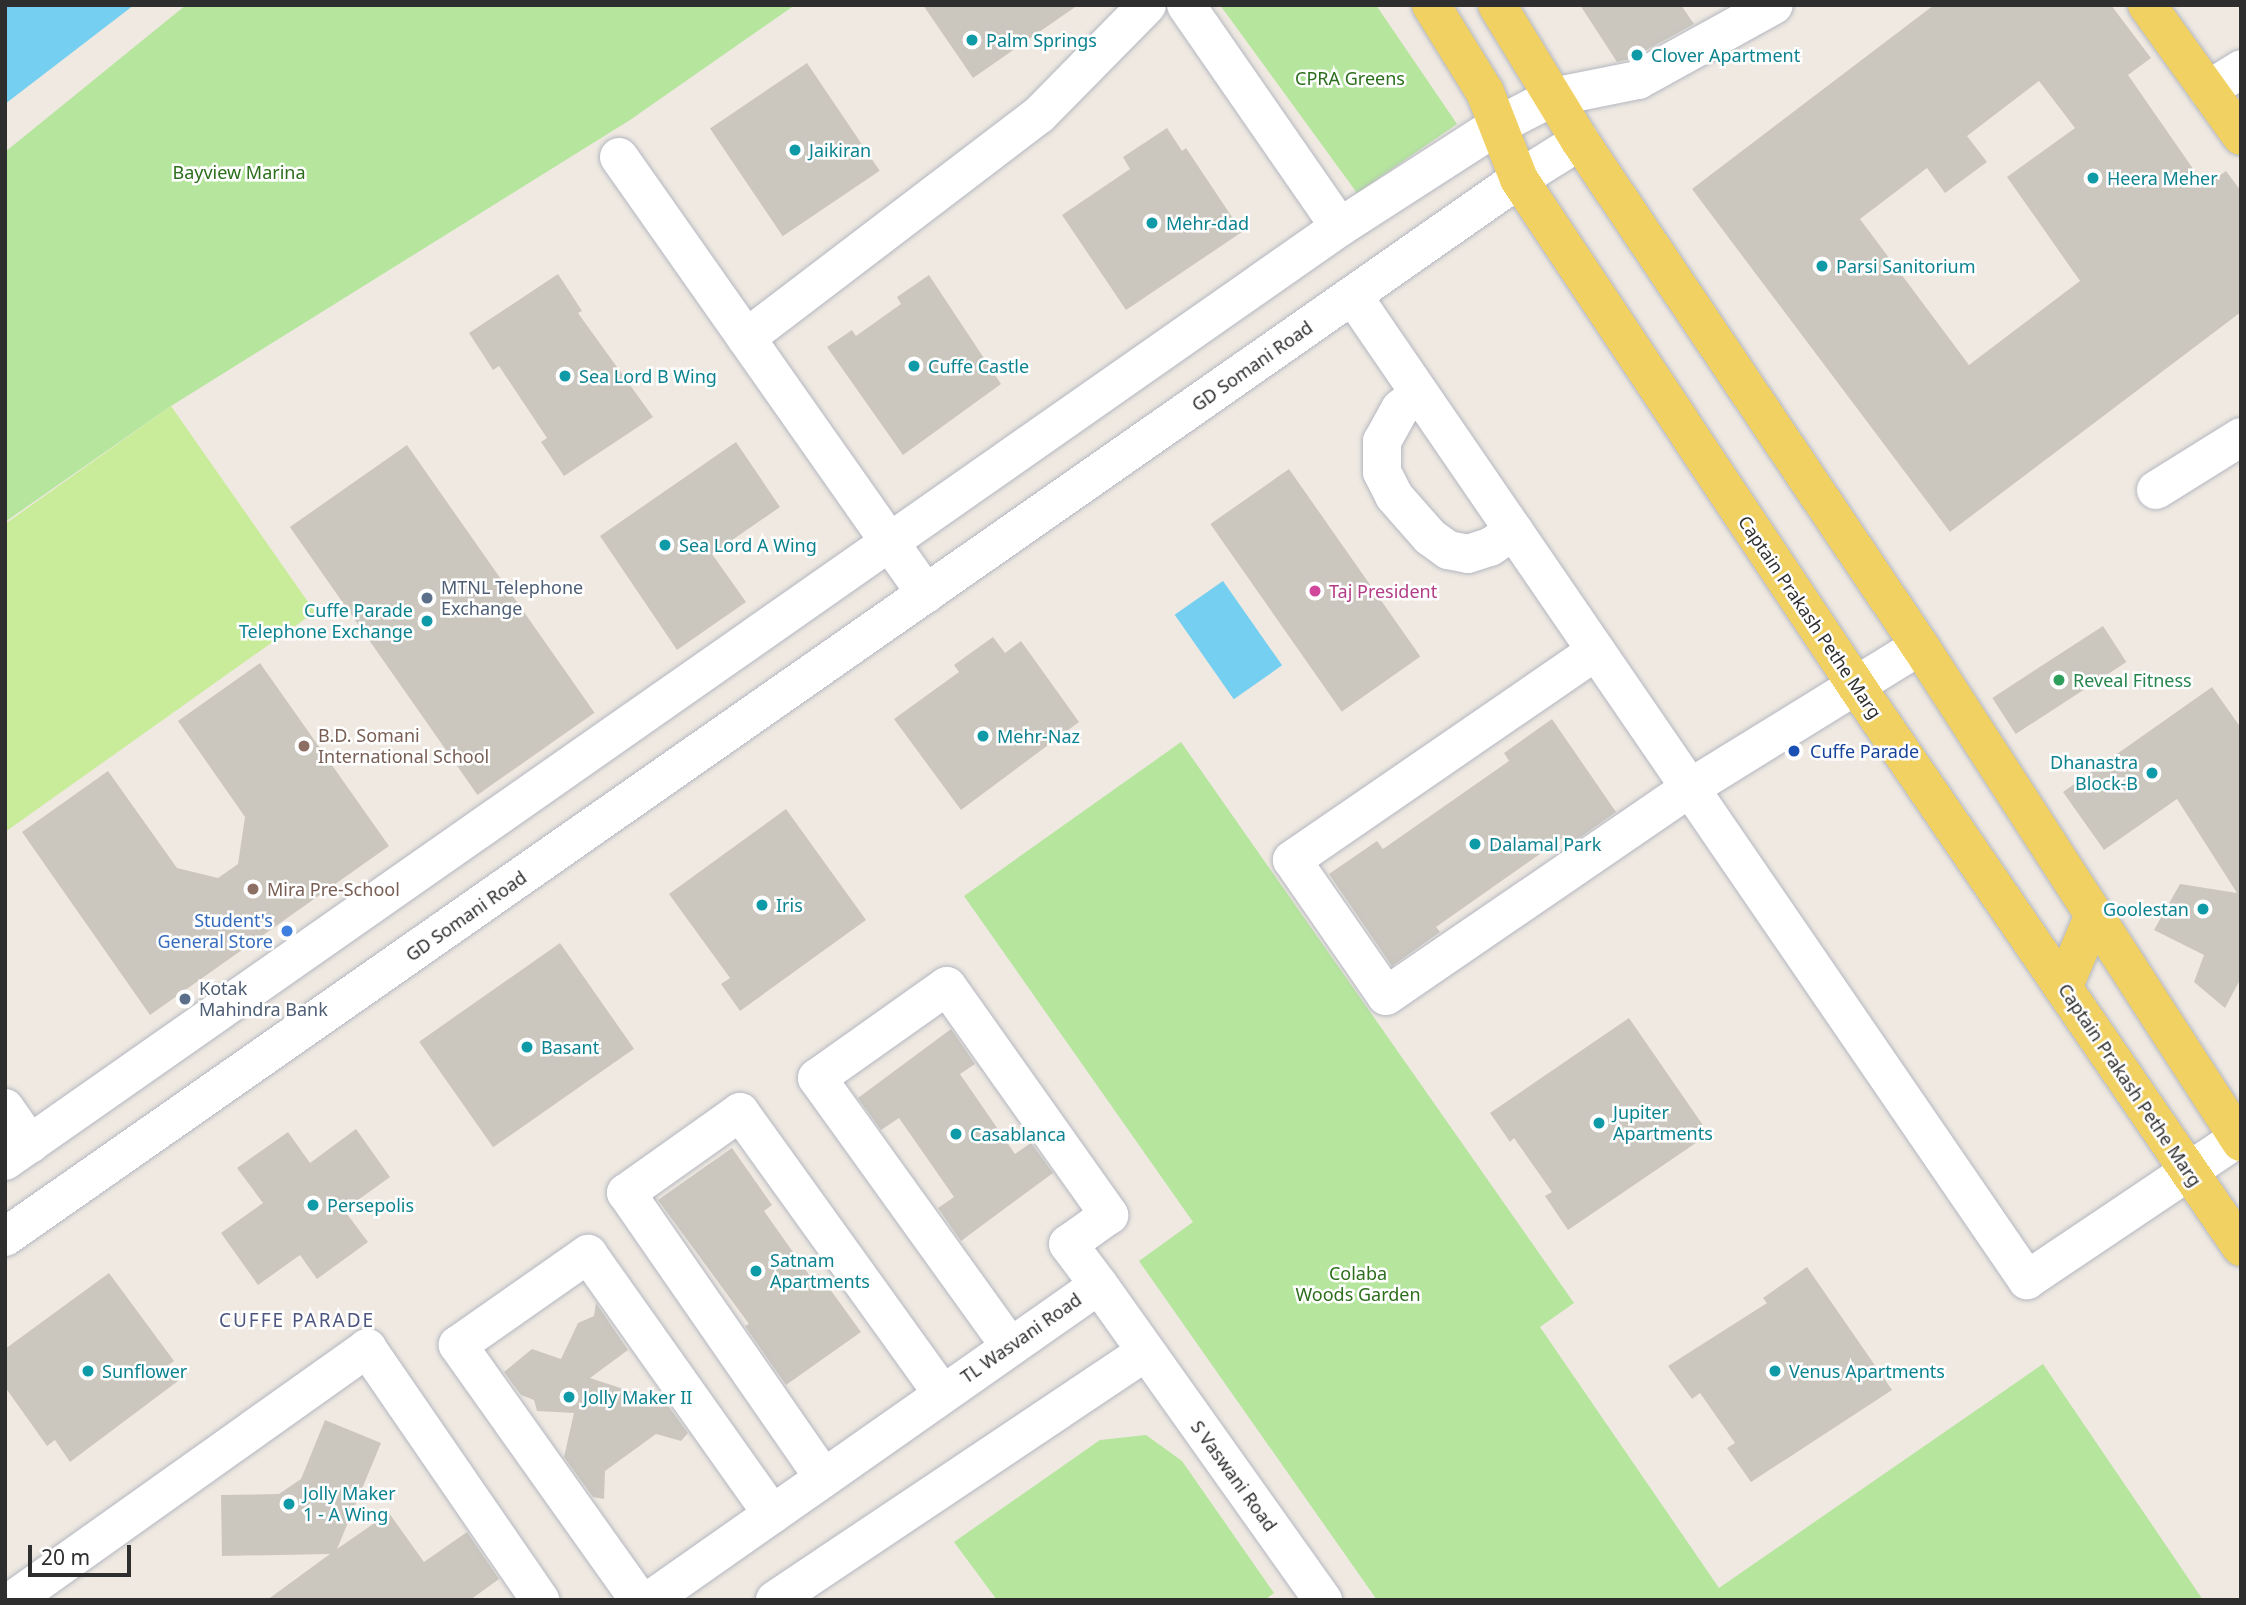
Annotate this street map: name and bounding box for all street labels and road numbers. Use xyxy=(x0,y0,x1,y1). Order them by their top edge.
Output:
street label: GD Somani Road xyxy=(1188,316,1316,416)
street label: Captain Prakash Pethe Marg xyxy=(1734,511,1886,723)
street label: GD Somani Road xyxy=(402,866,530,966)
street label: Captain Prakash Pethe Marg xyxy=(2054,979,2206,1191)
street label: TL Wasvani Road xyxy=(957,1288,1085,1388)
street label: S Vaswani Road xyxy=(1187,1416,1281,1536)

